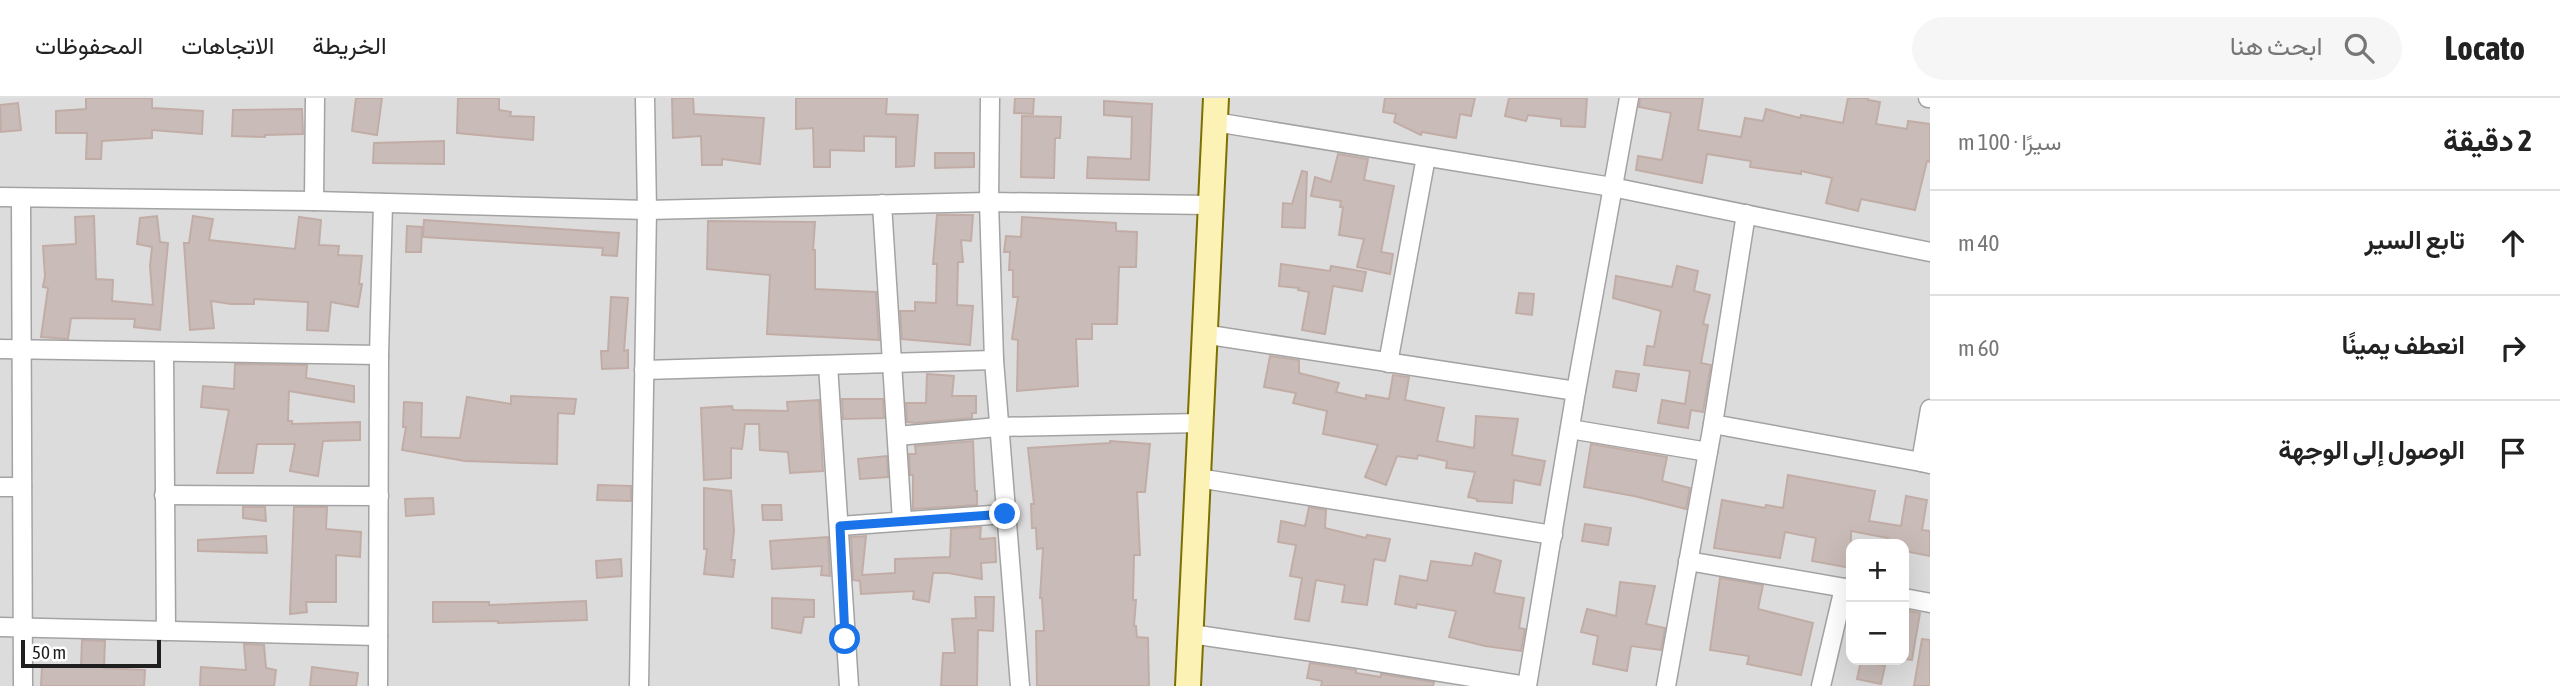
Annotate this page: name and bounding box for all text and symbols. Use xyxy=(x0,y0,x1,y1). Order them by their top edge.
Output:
search box xyxy=(1912,17,2402,80)
icon: search xyxy=(2340,29,2378,67)
text: Locato xyxy=(2444,29,2525,67)
text: ابحث هنا xyxy=(2230,31,2322,61)
text: المحفوظات xyxy=(35,32,143,59)
text: الاتجاهات xyxy=(181,32,274,59)
text: الخريطة xyxy=(312,32,387,59)
text: 2 دقيقة xyxy=(2443,123,2532,157)
text: سيرًا · 100 m xyxy=(1958,129,2061,155)
icon: ahead xyxy=(2494,224,2532,262)
text: تابع السير xyxy=(2364,225,2465,255)
text: 40 m xyxy=(1958,230,1999,256)
icon: right xyxy=(2494,329,2532,367)
text: انعطف يمينًا xyxy=(2342,330,2465,360)
text: 60 m xyxy=(1958,335,1999,361)
icon: arrive xyxy=(2494,434,2532,472)
text: الوصول إلى الوجهة xyxy=(2278,435,2465,465)
route end xyxy=(989,498,1020,529)
map controls xyxy=(1846,539,1909,665)
button: + xyxy=(1846,539,1909,602)
button: − xyxy=(1846,602,1909,665)
route start xyxy=(829,623,860,654)
scale bar xyxy=(21,637,161,669)
text: 50 m xyxy=(32,641,66,663)

